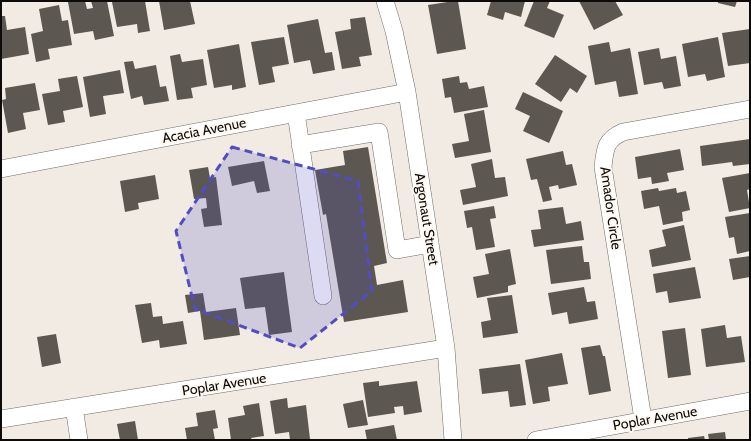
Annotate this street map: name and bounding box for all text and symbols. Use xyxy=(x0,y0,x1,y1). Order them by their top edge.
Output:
street label: Acacia Avenue xyxy=(160,113,248,147)
street label: Amador Circle xyxy=(596,165,626,251)
street label: Argonaut Street xyxy=(411,171,443,267)
street label: Poplar Avenue xyxy=(180,368,268,400)
street label: Poplar Avenue xyxy=(611,402,699,434)

